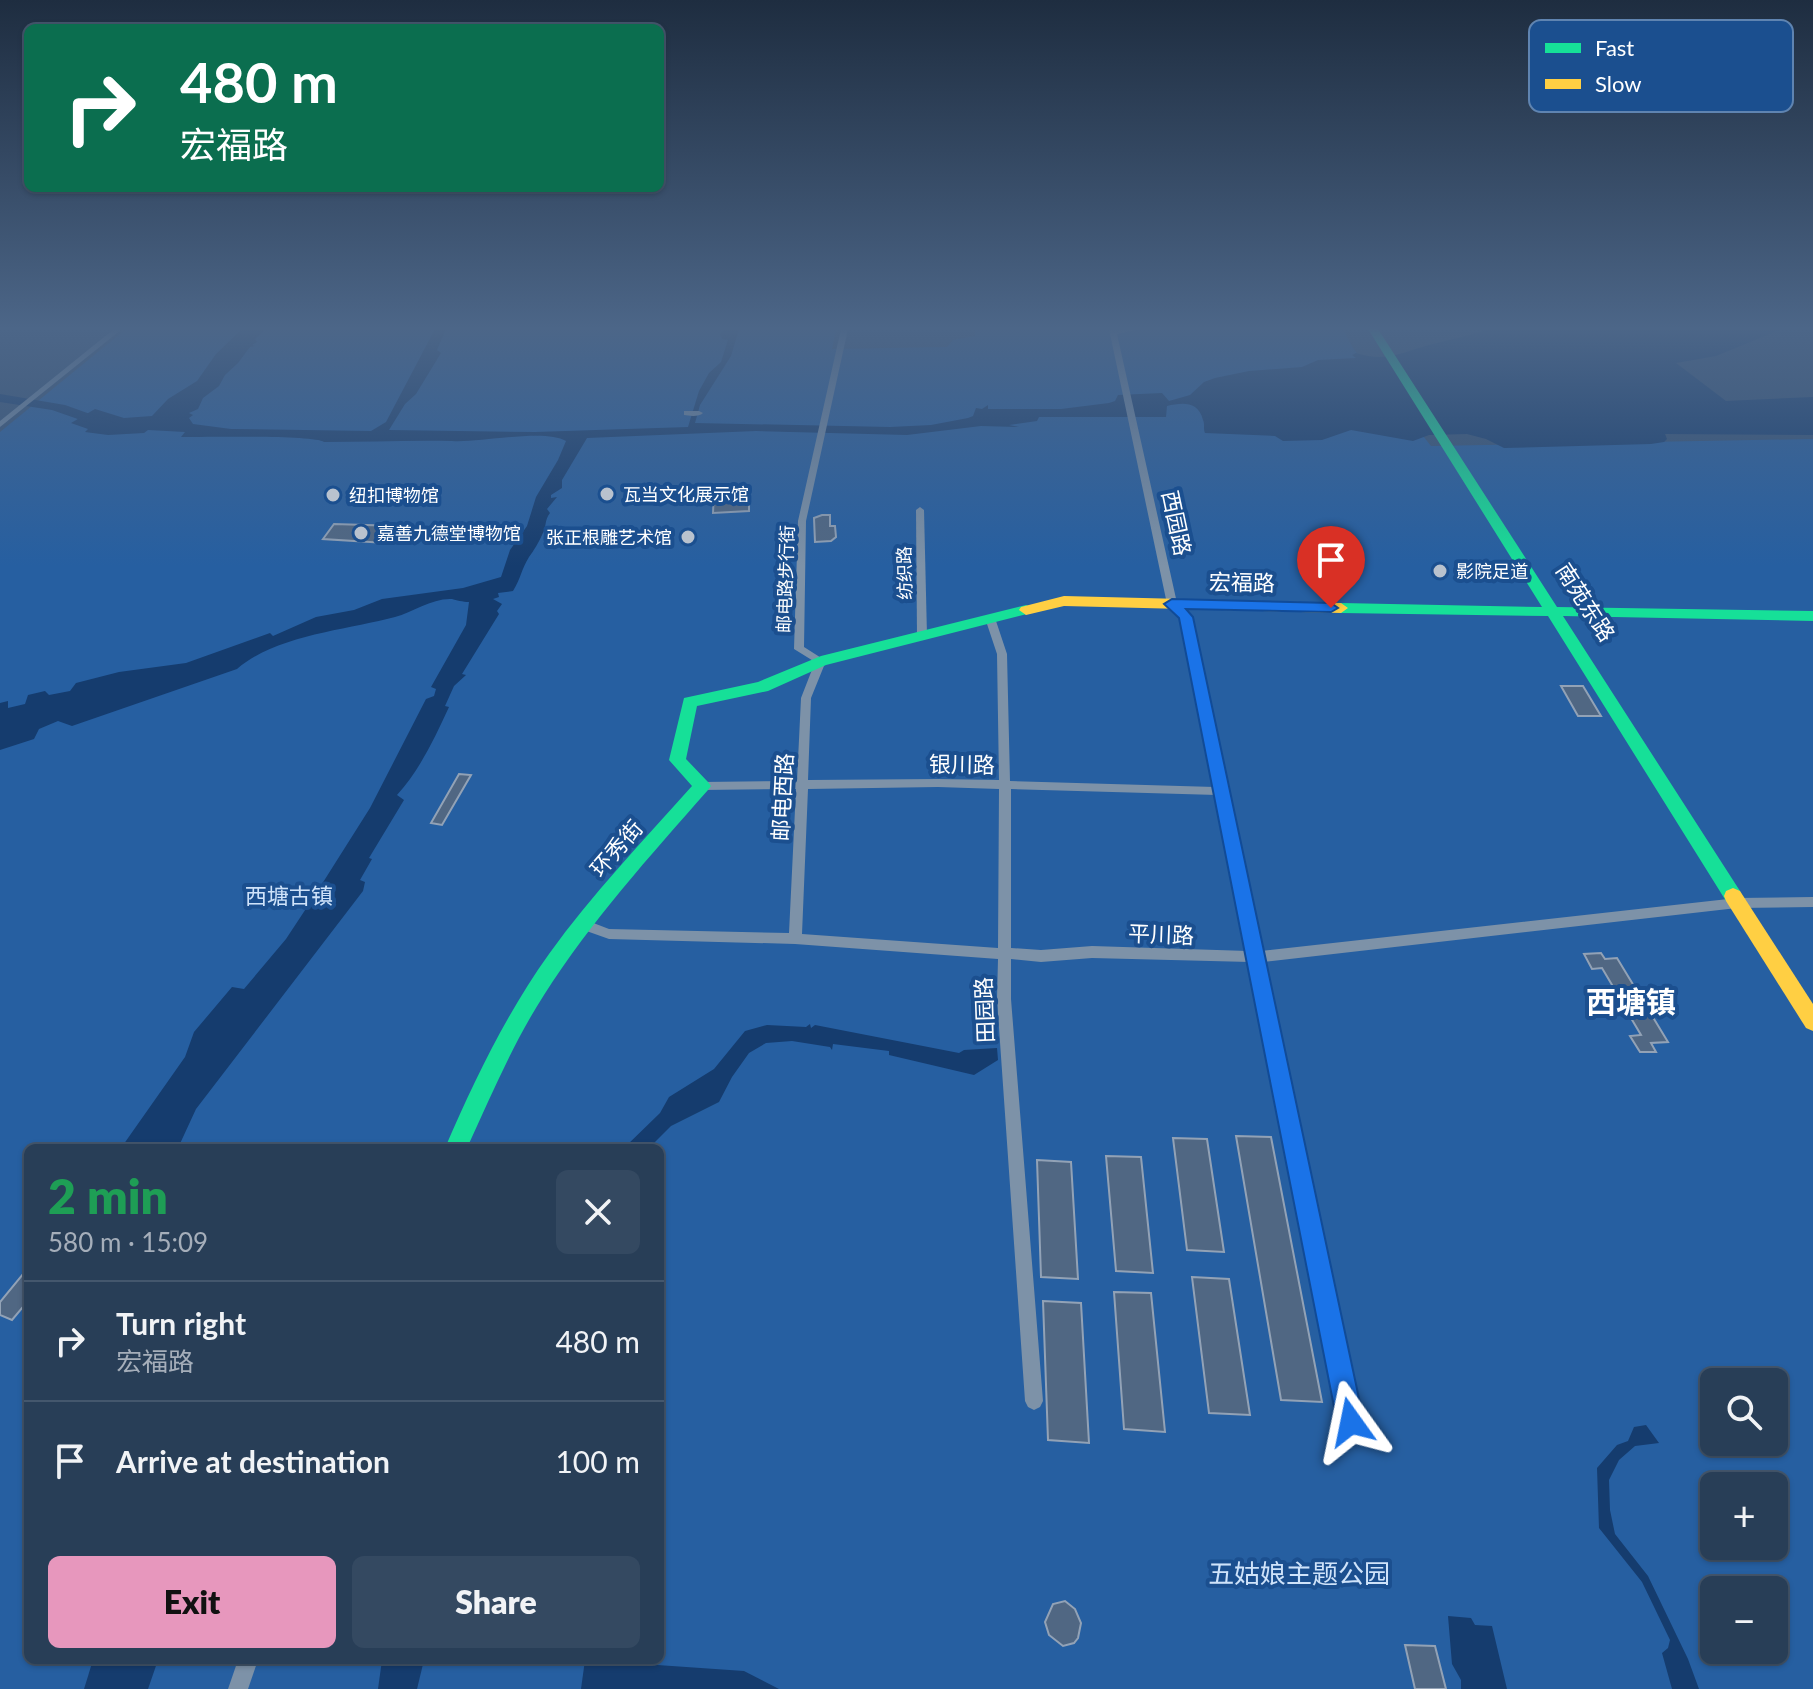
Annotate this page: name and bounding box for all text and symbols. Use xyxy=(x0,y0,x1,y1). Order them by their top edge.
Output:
legend xyxy=(1529,20,1793,112)
text: Fast xyxy=(1595,34,1634,61)
text: 480 m xyxy=(180,48,338,115)
icon: right xyxy=(48,56,152,160)
text: Slow xyxy=(1595,70,1642,97)
text: 宏福路 xyxy=(180,122,288,166)
place label: 瓦当文化展示馆 xyxy=(623,483,749,505)
place label: 纽扣博物馆 xyxy=(349,484,439,506)
marker: 瓦当文化展示馆 xyxy=(598,485,616,503)
marker: 纽扣博物馆 xyxy=(324,486,342,504)
street label: 西园路 xyxy=(1157,488,1197,558)
place label: 嘉善九德堂博物馆 xyxy=(377,522,521,544)
marker: 嘉善九德堂博物馆 xyxy=(352,524,370,542)
street label: 邮电路步行街 xyxy=(772,525,798,633)
place label: 张正根雕艺术馆 xyxy=(546,526,672,548)
pin xyxy=(1297,526,1365,608)
marker: 张正根雕艺术馆 xyxy=(679,528,697,546)
icon: arrive xyxy=(1309,538,1353,582)
street label: 纺织路 xyxy=(893,546,915,600)
street label: 南苑东路 xyxy=(1551,558,1621,646)
place label: 影院足道 xyxy=(1456,560,1528,582)
marker: 影院足道 xyxy=(1431,562,1449,580)
street label: 宏福路 xyxy=(1209,568,1275,596)
street label: 银川路 xyxy=(929,750,995,778)
street label: 邮电西路 xyxy=(766,752,798,842)
street label: 环秀街 xyxy=(584,814,648,882)
park label: 西塘古镇 xyxy=(245,882,333,909)
street label: 平川路 xyxy=(1128,919,1194,949)
street label: 田园路 xyxy=(969,977,999,1043)
district label: 西塘镇 xyxy=(1586,983,1676,1019)
text: 2 min xyxy=(48,1167,168,1224)
button: close xyxy=(556,1170,640,1254)
text: 580 m · 15:09 xyxy=(48,1226,208,1258)
text: Turn right xyxy=(116,1305,246,1341)
icon: right xyxy=(48,1319,92,1363)
text: 480 m xyxy=(555,1323,640,1359)
text: 宏福路 xyxy=(116,1345,194,1377)
map controls xyxy=(1700,1368,1788,1664)
button: search xyxy=(1700,1368,1788,1456)
position arrow xyxy=(1309,1380,1393,1464)
icon: arrive xyxy=(48,1439,92,1483)
text: Arrive at destination xyxy=(116,1443,390,1479)
text: 100 m xyxy=(555,1443,640,1479)
button: + xyxy=(1700,1472,1788,1560)
button: Exit xyxy=(48,1556,336,1648)
button: Share xyxy=(352,1556,640,1648)
park label: 五姑娘主题公园 xyxy=(1208,1557,1390,1589)
button: − xyxy=(1700,1576,1788,1664)

